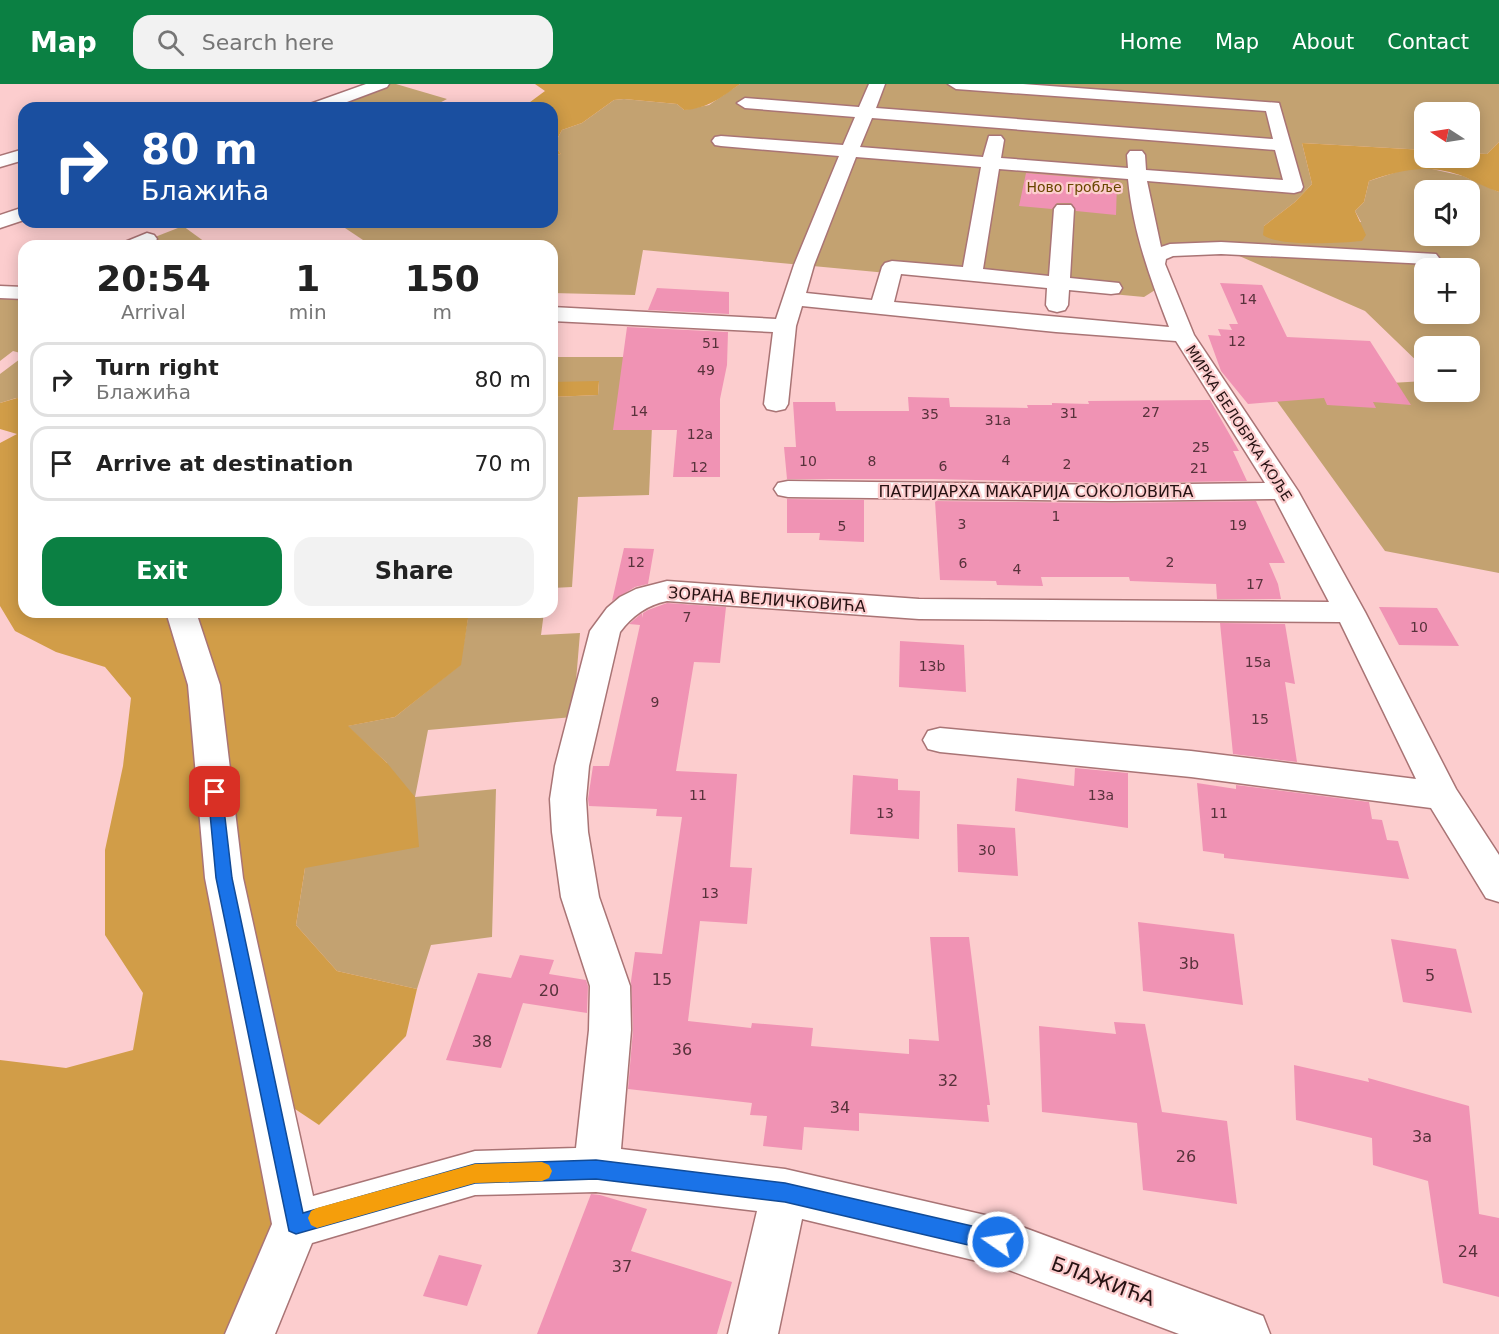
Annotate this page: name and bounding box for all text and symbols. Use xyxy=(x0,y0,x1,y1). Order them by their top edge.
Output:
search box xyxy=(133,15,553,69)
text: Map xyxy=(30,26,97,59)
icon: search xyxy=(154,26,187,59)
text: Search here xyxy=(202,30,334,55)
text: Home xyxy=(1120,30,1182,54)
text: Map xyxy=(1215,30,1259,54)
text: About xyxy=(1292,30,1354,54)
text: Contact xyxy=(1387,30,1469,54)
north arrow xyxy=(1414,102,1480,168)
map controls xyxy=(1414,102,1480,402)
text: 80 m xyxy=(141,125,258,174)
icon: right xyxy=(42,126,120,204)
text: Блажића xyxy=(141,175,269,206)
park label: Ново гробље xyxy=(1026,179,1122,195)
button: sound xyxy=(1414,180,1480,246)
text: 20:54 xyxy=(96,258,211,299)
text: 1 xyxy=(295,258,320,299)
text: 150 xyxy=(405,258,480,299)
button: + xyxy=(1414,258,1480,324)
house number: 14 xyxy=(1239,291,1257,307)
text: Arrival xyxy=(121,300,186,324)
text: min xyxy=(289,300,327,324)
text: m xyxy=(433,300,452,324)
house number: 12 xyxy=(1228,333,1246,349)
house number: 51 xyxy=(702,335,720,351)
button: − xyxy=(1414,336,1480,402)
street label: МИРКА БЕЛОБРКА КОЉЕ xyxy=(1183,342,1295,504)
text: Turn right xyxy=(96,355,219,380)
house number: 49 xyxy=(697,362,715,378)
icon: right xyxy=(45,363,78,396)
text: 80 m xyxy=(475,367,531,392)
text: Блажића xyxy=(96,380,191,404)
house number: 14 xyxy=(630,403,648,419)
house number: 27 xyxy=(1142,404,1160,420)
house number: 31 xyxy=(1060,405,1078,421)
house number: 35 xyxy=(921,406,939,422)
house number: 31a xyxy=(985,412,1011,428)
house number: 12a xyxy=(687,426,713,442)
house number: 25 xyxy=(1192,439,1210,455)
icon: arrive xyxy=(45,447,78,480)
text: Arrive at destination xyxy=(96,451,353,476)
text: 70 m xyxy=(475,451,531,476)
house number: 4 xyxy=(1002,452,1011,468)
house number: 10 xyxy=(799,453,817,469)
house number: 8 xyxy=(868,453,876,469)
house number: 2 xyxy=(1063,456,1071,472)
house number: 6 xyxy=(939,458,948,474)
house number: 12 xyxy=(690,459,708,475)
house number: 21 xyxy=(1190,460,1208,476)
street label: ПАТРИЈАРХА МАКАРИЈА СОКОЛОВИЋА xyxy=(879,482,1194,501)
house number: 1 xyxy=(1052,508,1060,524)
house number: 3 xyxy=(958,516,966,532)
house number: 19 xyxy=(1229,517,1247,533)
house number: 5 xyxy=(838,518,846,534)
button: Exit xyxy=(42,537,282,606)
button: Share xyxy=(294,537,534,606)
house number: 12 xyxy=(627,554,645,570)
house number: 2 xyxy=(1166,554,1174,570)
house number: 6 xyxy=(959,555,968,571)
house number: 4 xyxy=(1013,561,1022,577)
house number: 17 xyxy=(1246,576,1264,592)
street label: ЗОРАНА ВЕЛИЧКОВИЋА xyxy=(668,583,866,616)
house number: 7 xyxy=(683,609,691,625)
house number: 10 xyxy=(1410,619,1428,635)
house number: 15a xyxy=(1245,654,1271,670)
house number: 13b xyxy=(919,658,945,674)
house number: 9 xyxy=(651,694,659,710)
house number: 15 xyxy=(1251,711,1269,727)
pin xyxy=(189,766,240,817)
icon: arrive xyxy=(198,775,231,808)
house number: 11 xyxy=(689,787,707,803)
house number: 13a xyxy=(1088,787,1114,803)
house number: 13 xyxy=(876,805,894,821)
house number: 11 xyxy=(1210,805,1228,821)
house number: 30 xyxy=(978,842,996,858)
house number: 13 xyxy=(701,885,719,901)
house number: 3b xyxy=(1179,954,1199,973)
house number: 5 xyxy=(1425,966,1435,985)
house number: 15 xyxy=(652,970,672,989)
house number: 20 xyxy=(539,981,559,1000)
house number: 38 xyxy=(472,1032,492,1051)
house number: 36 xyxy=(672,1040,692,1059)
house number: 32 xyxy=(938,1071,958,1090)
house number: 34 xyxy=(830,1098,850,1117)
house number: 3a xyxy=(1412,1127,1432,1146)
house number: 26 xyxy=(1176,1147,1196,1166)
position arrow xyxy=(966,1210,1030,1274)
house number: 24 xyxy=(1458,1242,1478,1261)
street label: БЛАЖИЋА xyxy=(1048,1251,1158,1311)
house number: 37 xyxy=(612,1257,632,1276)

